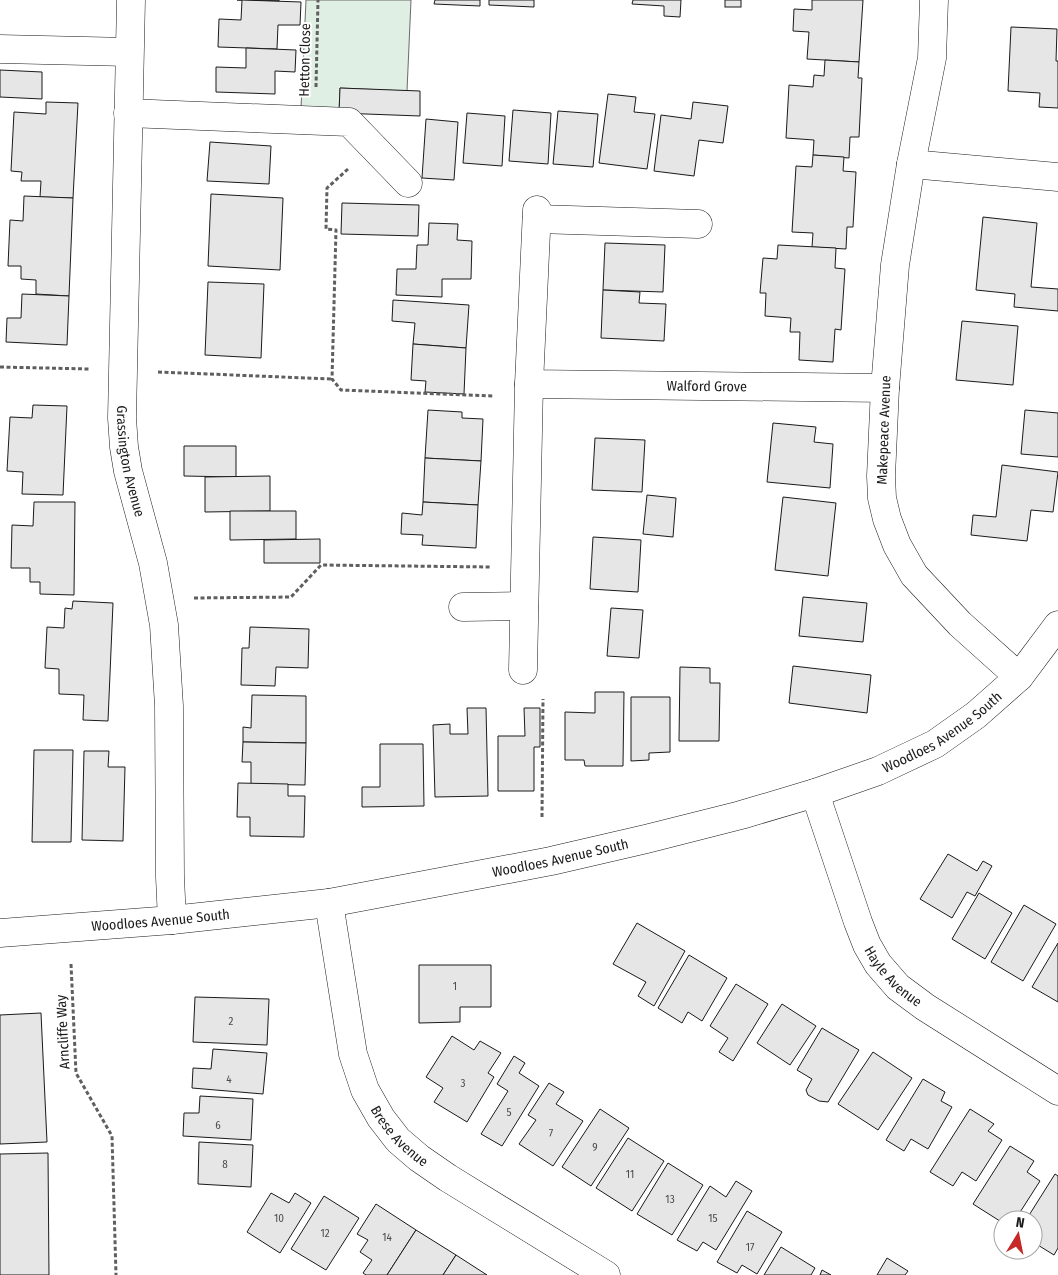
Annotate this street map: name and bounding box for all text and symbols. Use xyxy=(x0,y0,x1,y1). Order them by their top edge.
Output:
street label: Hetton Close xyxy=(296,23,314,97)
street label: Makepeace Avenue xyxy=(874,375,894,485)
street label: Walford Grove xyxy=(667,377,747,395)
street label: Grassington Avenue xyxy=(113,405,149,519)
street label: Woodloes Avenue South xyxy=(880,688,1005,776)
street label: Woodloes Avenue South xyxy=(491,835,630,880)
street label: Woodloes Avenue South xyxy=(91,905,231,935)
street label: Hayle Avenue xyxy=(861,943,925,1010)
house number: 1 xyxy=(453,980,457,993)
street label: Arncliffe Way xyxy=(53,994,73,1070)
house number: 2 xyxy=(229,1015,234,1028)
house number: 4 xyxy=(226,1073,232,1086)
house number: 3 xyxy=(461,1077,466,1090)
street label: Brese Avenue xyxy=(367,1103,431,1170)
house number: 5 xyxy=(506,1106,512,1119)
house number: 6 xyxy=(215,1119,221,1132)
house number: 7 xyxy=(549,1127,554,1140)
house number: 9 xyxy=(592,1141,598,1154)
house number: 8 xyxy=(222,1158,228,1171)
house number: 11 xyxy=(626,1168,634,1181)
house number: 13 xyxy=(665,1193,675,1206)
north arrow xyxy=(993,1210,1043,1260)
house number: 10 xyxy=(274,1212,284,1225)
house number: 15 xyxy=(708,1212,718,1225)
text: N xyxy=(1015,1214,1026,1232)
house number: 12 xyxy=(320,1227,330,1240)
house number: 14 xyxy=(382,1231,392,1244)
house number: 17 xyxy=(746,1241,755,1254)

